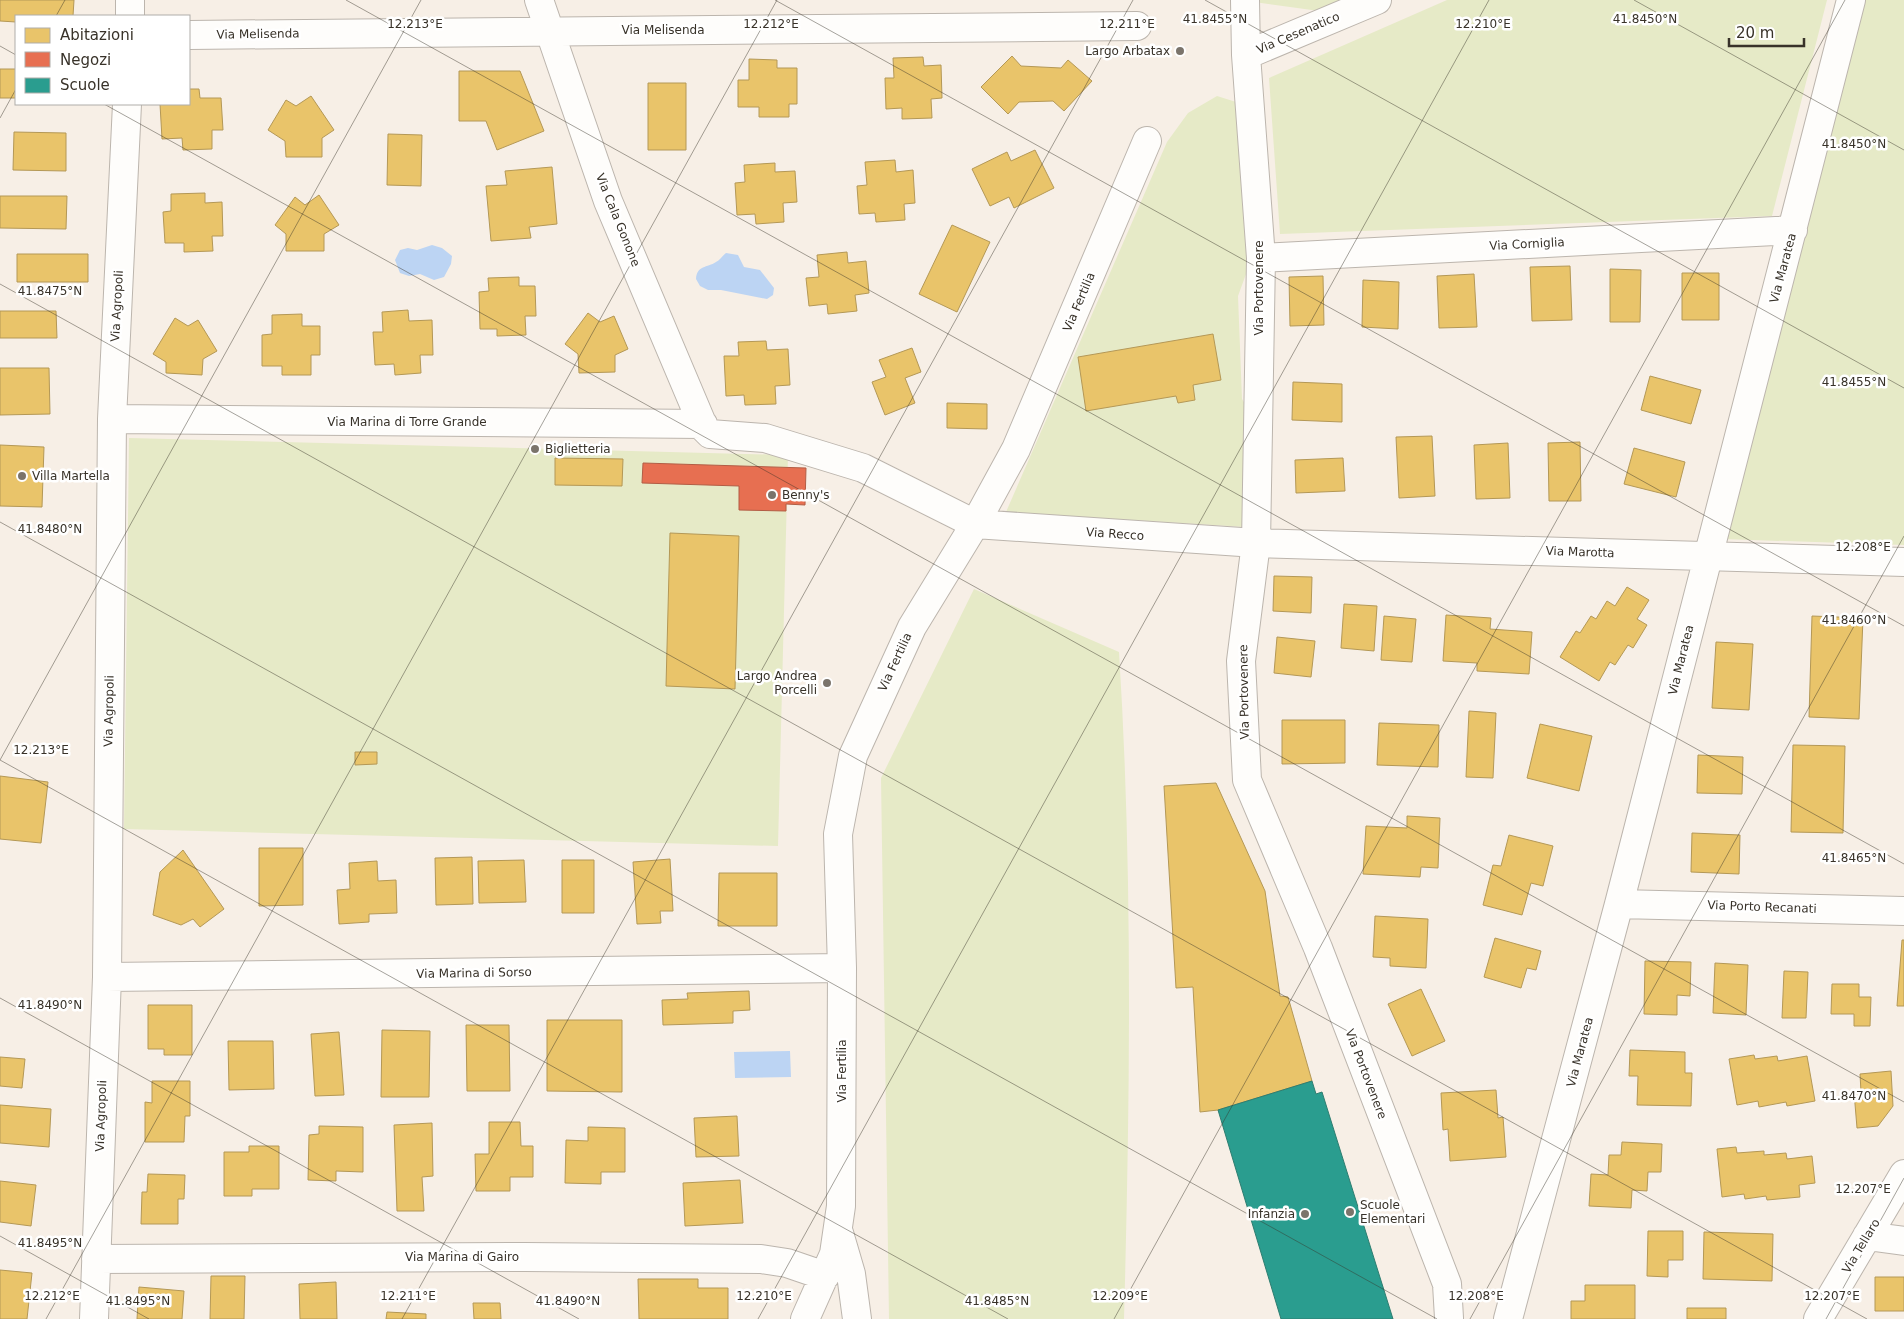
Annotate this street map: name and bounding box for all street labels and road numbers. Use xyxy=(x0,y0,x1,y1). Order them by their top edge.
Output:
street label: Via Cesenatico xyxy=(1254,9,1342,57)
street label: Via Melisenda xyxy=(621,23,705,37)
street label: Via Melisenda xyxy=(216,26,300,42)
street label: Via Cala Gonone xyxy=(593,171,643,269)
street label: Via Maratea xyxy=(1767,231,1799,305)
street label: Via Corniglia xyxy=(1489,235,1565,253)
street label: Via Portovenere xyxy=(1252,240,1266,336)
street label: Via Agropoli xyxy=(108,270,126,342)
street label: Via Fertilia xyxy=(1060,270,1098,334)
street label: Via Marina di Torre Grande xyxy=(327,415,487,429)
street label: Via Recco xyxy=(1085,525,1145,543)
street label: Via Marotta xyxy=(1545,544,1615,560)
street label: Via Maratea xyxy=(1666,623,1696,697)
street label: Via Fertilia xyxy=(875,630,915,694)
street label: Via Portovenere xyxy=(1236,644,1252,740)
street label: Via Agropoli xyxy=(101,675,117,747)
street label: Via Porto Recanati xyxy=(1707,898,1817,916)
street label: Via Marina di Sorso xyxy=(416,965,532,981)
street label: Via Maratea xyxy=(1564,1015,1596,1089)
street label: Via Portovenere xyxy=(1342,1027,1390,1121)
street label: Via Fertilia xyxy=(835,1039,849,1103)
street label: Via Agropoli xyxy=(93,1080,109,1152)
street label: Via Tellaro xyxy=(1839,1216,1883,1276)
street label: Via Marina di Gairo xyxy=(405,1250,519,1264)

